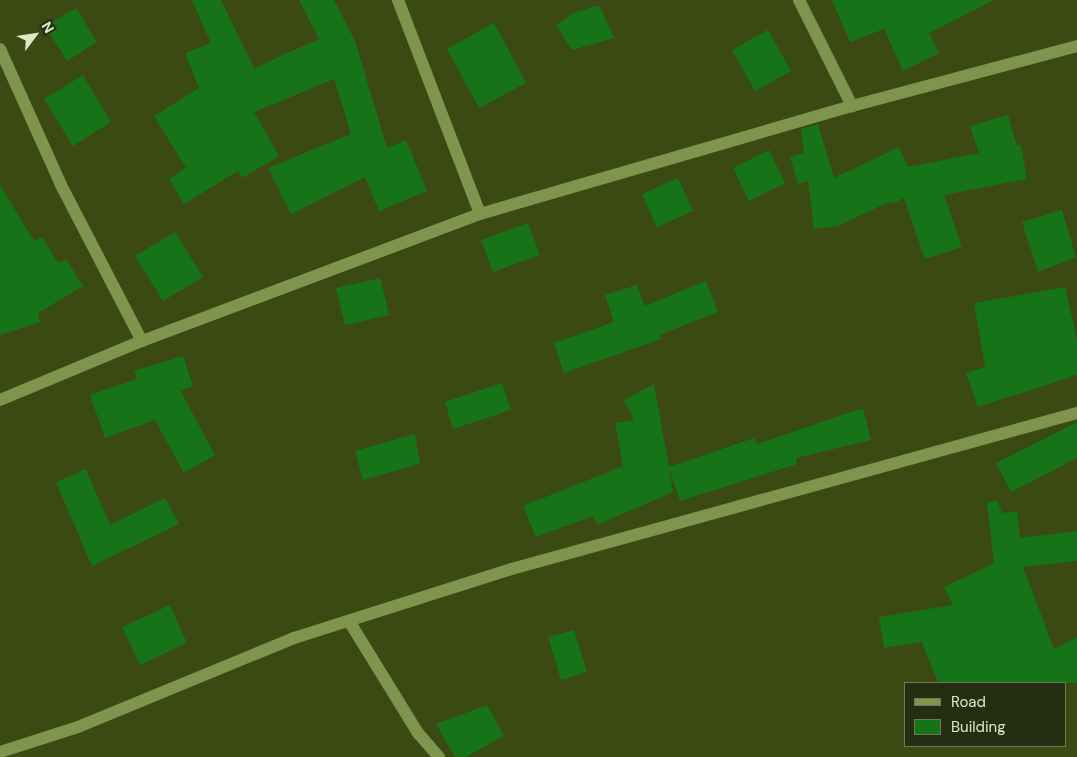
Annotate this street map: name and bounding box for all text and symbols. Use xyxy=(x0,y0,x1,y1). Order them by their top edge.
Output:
north arrow xyxy=(10,10,60,60)
text: N xyxy=(38,18,58,36)
legend xyxy=(904,682,1067,747)
text: Road xyxy=(951,692,986,712)
text: Building xyxy=(951,717,1006,737)

